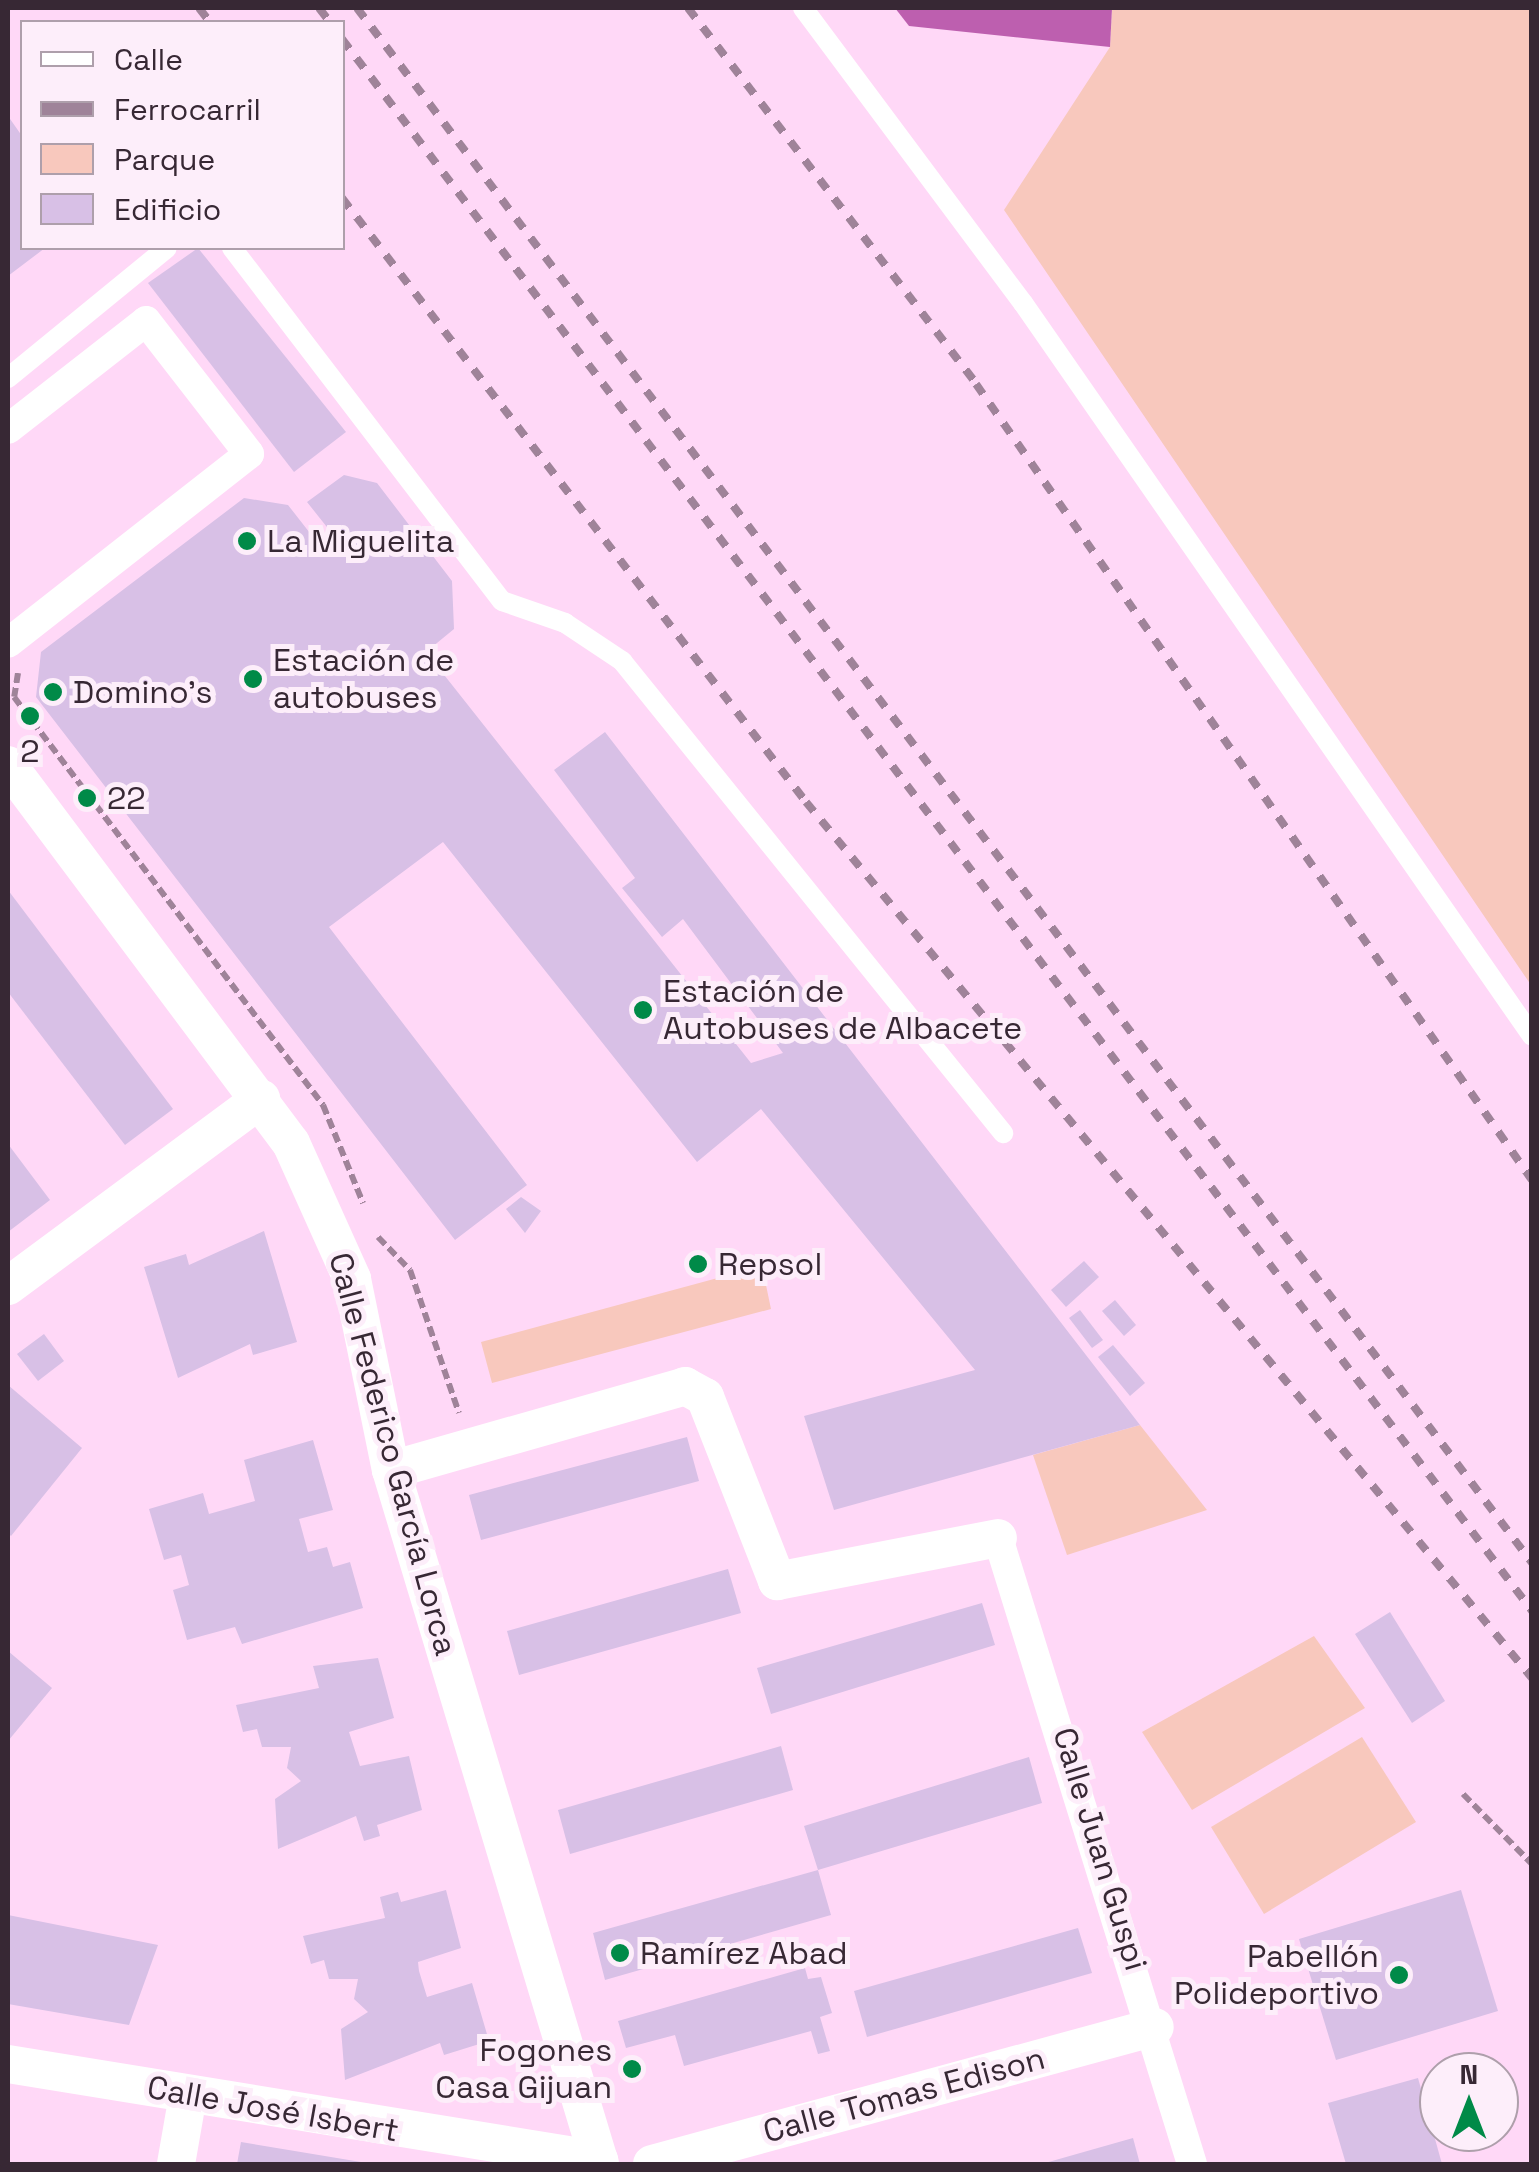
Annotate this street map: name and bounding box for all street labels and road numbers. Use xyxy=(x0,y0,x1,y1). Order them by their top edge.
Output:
street label: Calle Federico García Lorca xyxy=(321,1249,465,1659)
street label: Calle Juan Guspi xyxy=(1045,1723,1155,1975)
street label: Calle Tomas Edison xyxy=(759,2039,1049,2151)
street label: Calle José Isbert xyxy=(144,2068,402,2150)

